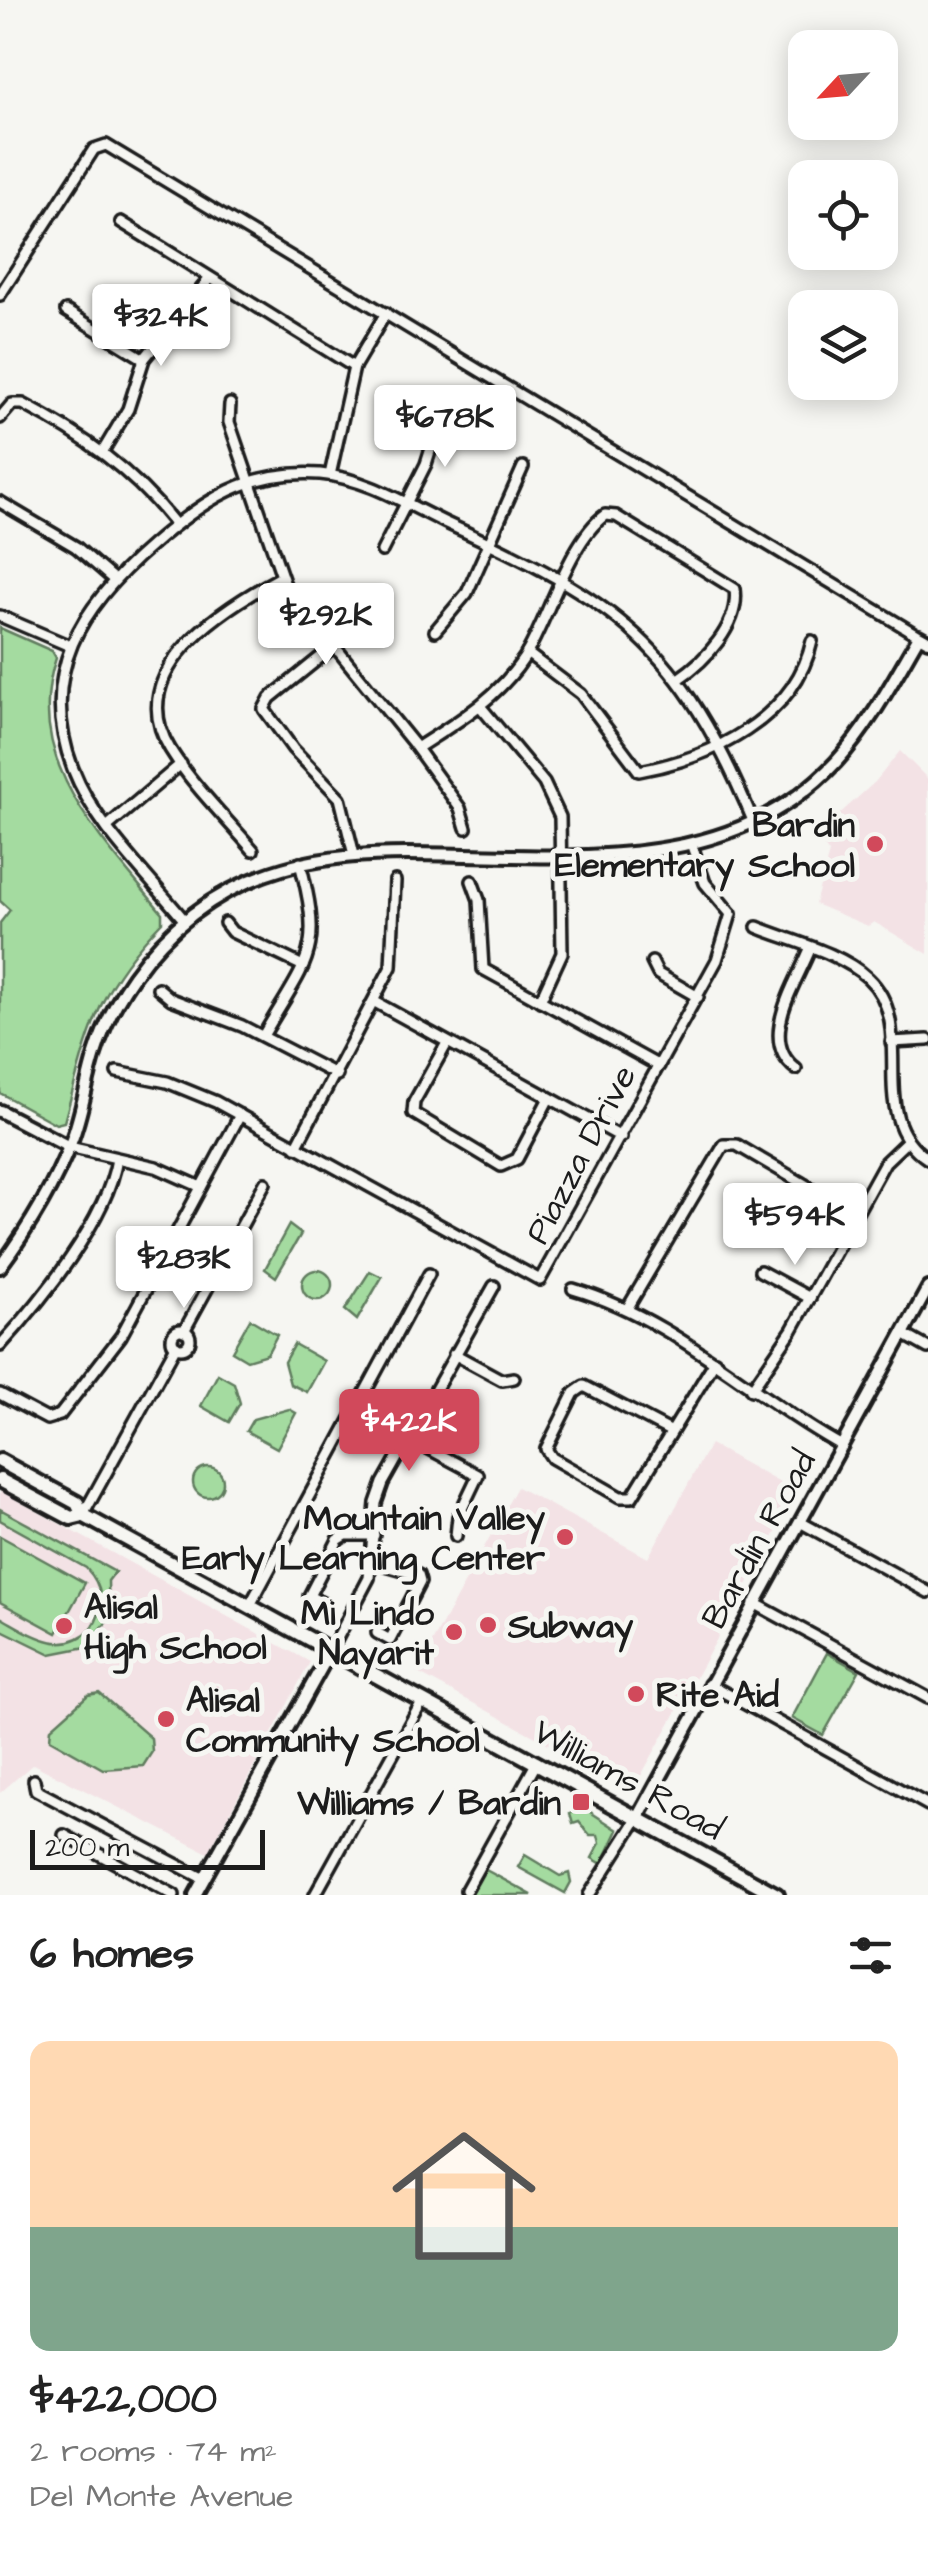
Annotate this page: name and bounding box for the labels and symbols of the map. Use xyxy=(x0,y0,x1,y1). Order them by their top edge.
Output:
north arrow xyxy=(788,30,898,140)
pin: $324K xyxy=(91,284,231,369)
pin: $678K xyxy=(375,385,515,470)
pin: $292K xyxy=(256,583,396,668)
place label: Bardin Elementary School xyxy=(555,801,855,892)
marker: Bardin Elementary School xyxy=(864,833,886,855)
street label: Piazza Drive xyxy=(514,1057,649,1253)
pin: $594K xyxy=(725,1183,865,1268)
pin: $283K xyxy=(114,1226,254,1311)
pin: $422K xyxy=(339,1389,479,1474)
street label: Bardin Road xyxy=(690,1442,829,1638)
place label: Mountain Valley Early Learning Center xyxy=(182,1494,546,1585)
marker: Mountain Valley Early Learning Center xyxy=(554,1526,576,1548)
place label: Alisal High School xyxy=(84,1583,267,1674)
place label: Mi Lindo Nayarit xyxy=(301,1589,435,1680)
place label: Subway xyxy=(507,1602,634,1653)
marker: Subway xyxy=(477,1614,499,1636)
marker: Alisal High School xyxy=(53,1615,75,1637)
marker: Mi Lindo Nayarit xyxy=(443,1621,465,1643)
place label: Rite Aid xyxy=(656,1671,779,1720)
place label: Alisal Community School xyxy=(186,1676,480,1767)
marker: Rite Aid xyxy=(625,1683,647,1705)
marker: Alisal Community School xyxy=(155,1708,177,1730)
street label: Williams Road xyxy=(524,1708,733,1853)
place label: Williams / Bardin xyxy=(296,1779,561,1828)
marker: Williams / Bardin xyxy=(570,1791,592,1813)
scale bar xyxy=(30,1825,265,1870)

